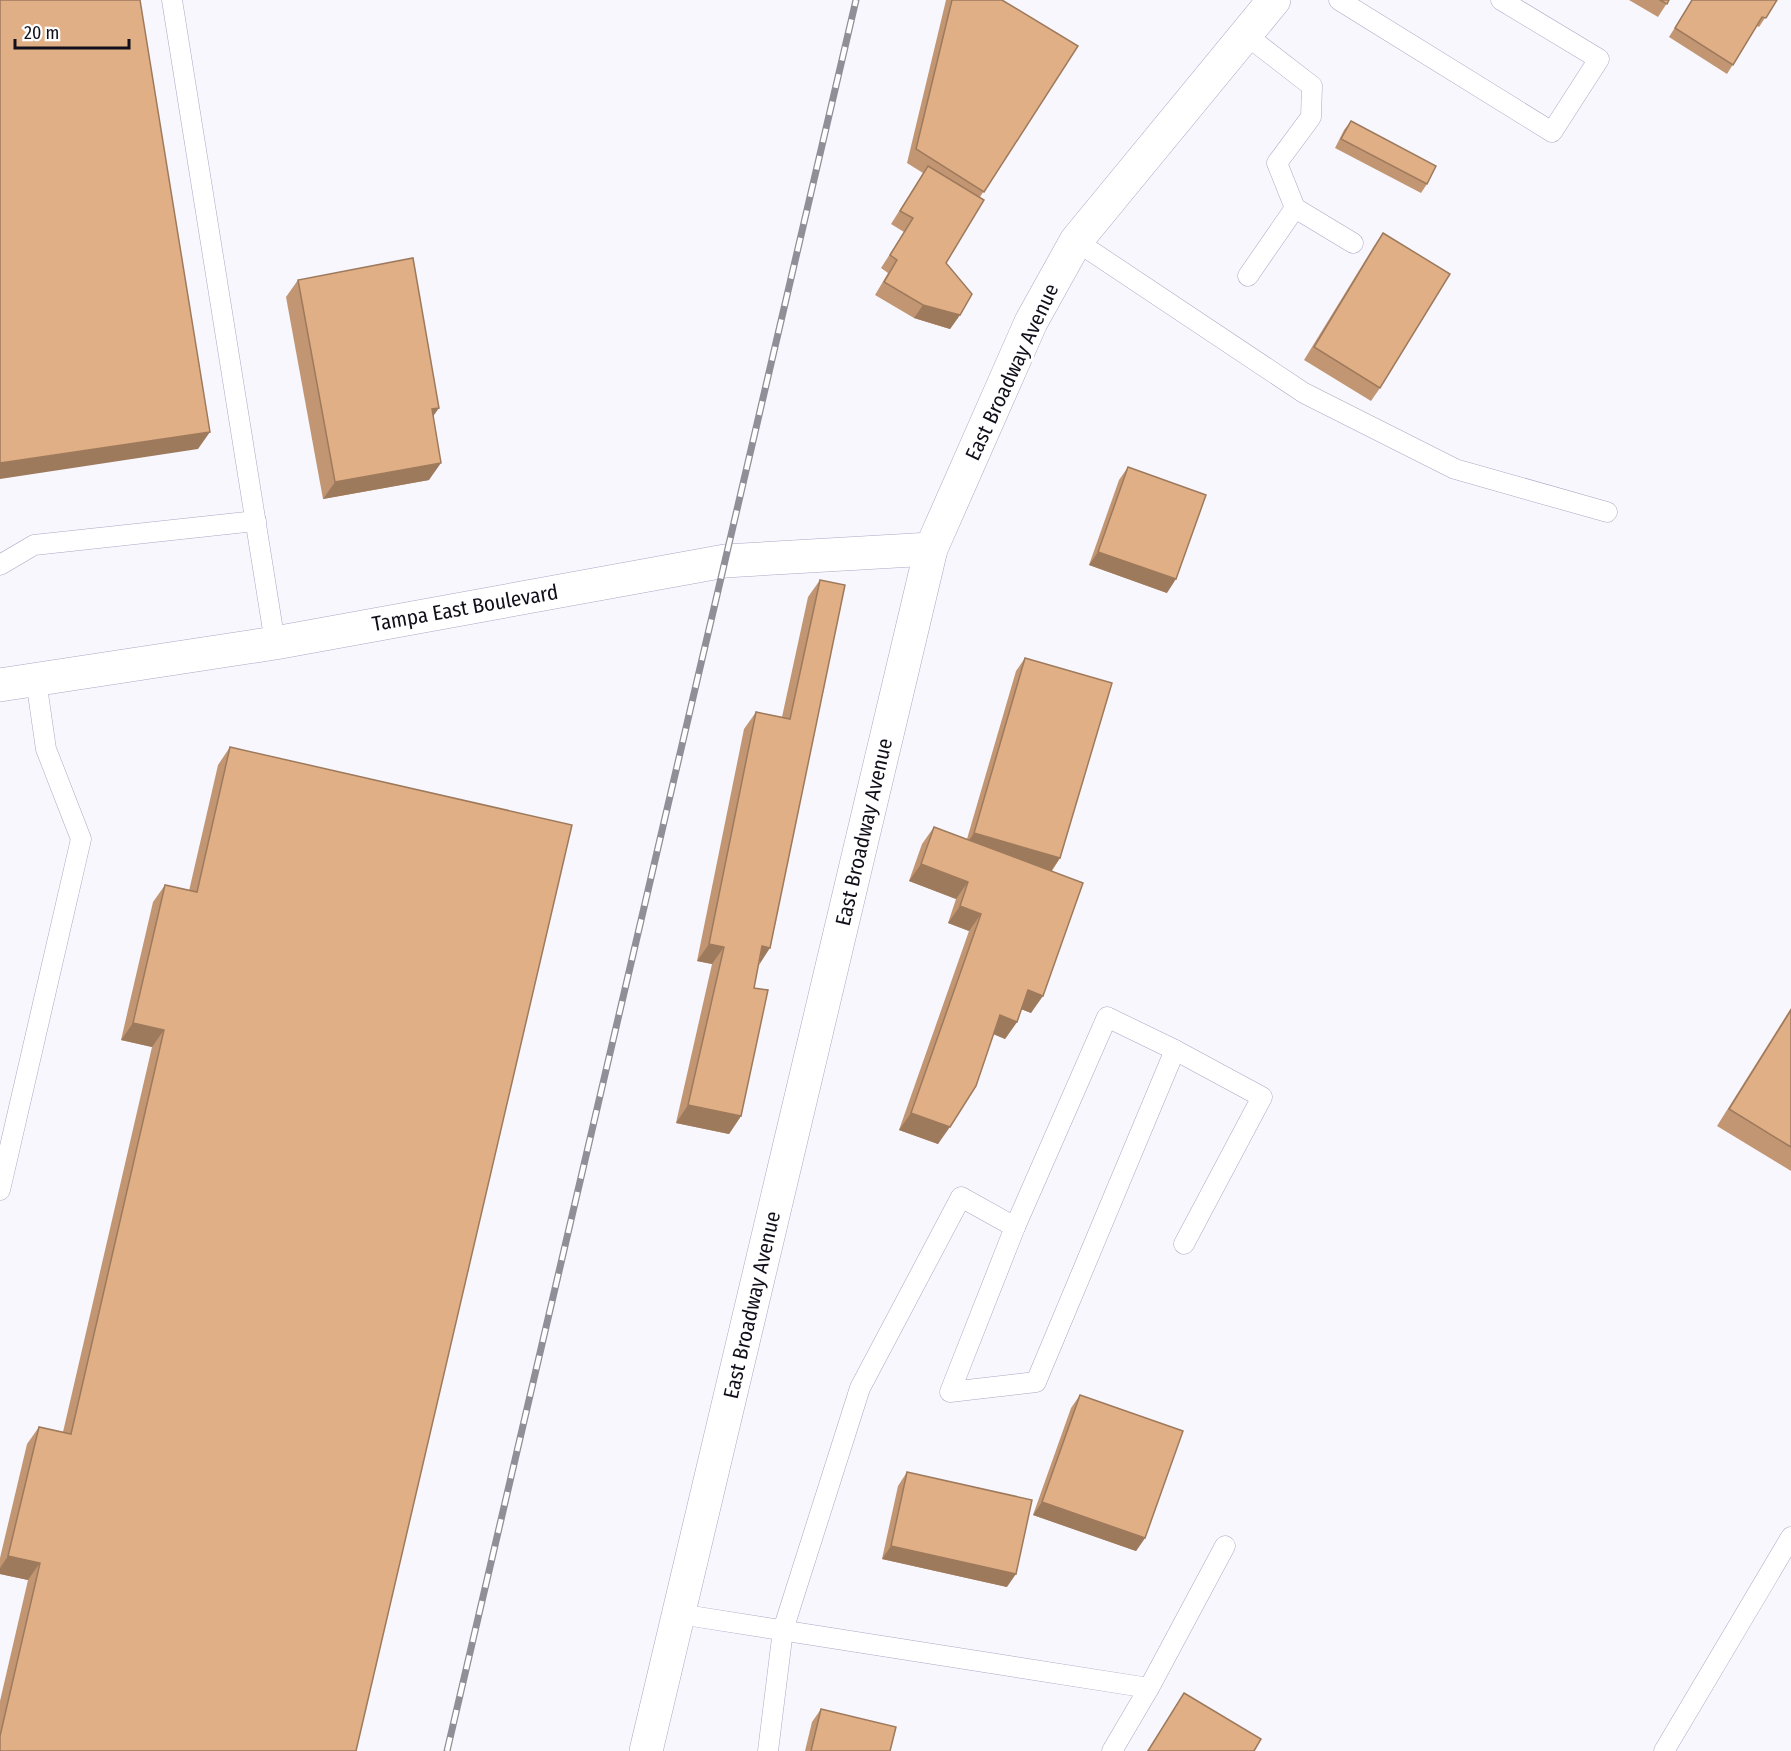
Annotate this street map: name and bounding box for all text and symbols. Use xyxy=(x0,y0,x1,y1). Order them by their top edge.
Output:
scale bar xyxy=(15,12,129,50)
text: 20 m xyxy=(24,22,59,44)
street label: East Broadway Avenue xyxy=(960,279,1064,465)
street label: Tampa East Boulevard xyxy=(370,579,560,637)
street label: East Broadway Avenue xyxy=(830,736,898,928)
street label: East Broadway Avenue xyxy=(718,1209,786,1401)

